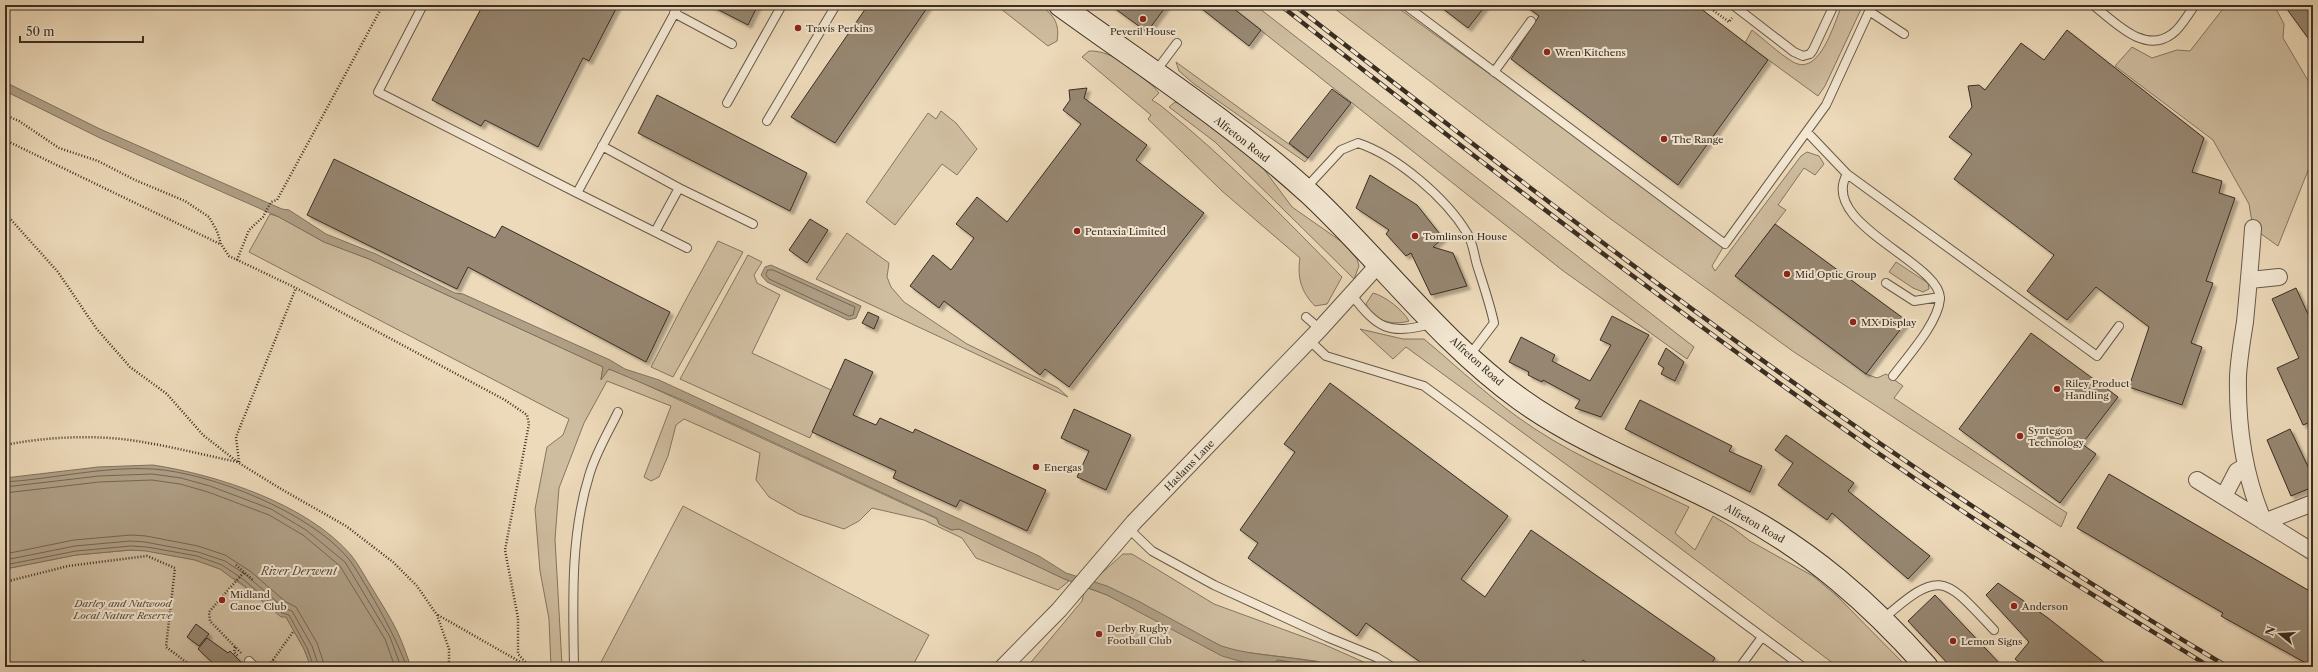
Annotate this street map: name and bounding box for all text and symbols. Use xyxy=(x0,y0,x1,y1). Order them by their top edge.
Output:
marker: Peveril House xyxy=(1138,14,1148,24)
scale bar xyxy=(20,18,143,44)
place label: Travis Perkins xyxy=(806,22,873,35)
marker: Travis Perkins xyxy=(793,23,803,33)
text: 50 m xyxy=(26,24,55,39)
place label: Peveril House xyxy=(1110,25,1176,38)
place label: Wren Kitchens xyxy=(1554,46,1626,59)
marker: Wren Kitchens xyxy=(1542,47,1552,57)
street label: Alfreton Road xyxy=(1211,113,1272,165)
place label: The Range xyxy=(1672,133,1724,146)
marker: The Range xyxy=(1659,134,1669,144)
place label: Pentaxia Limited xyxy=(1085,225,1166,238)
marker: Pentaxia Limited xyxy=(1072,226,1082,236)
place label: Tomlinson House xyxy=(1423,230,1508,243)
marker: Tomlinson House xyxy=(1410,231,1420,241)
place label: Mid Optic Group xyxy=(1795,268,1876,281)
marker: Mid Optic Group xyxy=(1782,269,1792,279)
place label: MX Display xyxy=(1861,316,1917,329)
marker: MX Display xyxy=(1848,317,1858,327)
street label: Alfreton Road xyxy=(1447,333,1506,389)
place label: Riley Product Handling xyxy=(2065,377,2130,402)
marker: Riley Product Handling xyxy=(2052,384,2062,394)
place label: Syntegon Technology xyxy=(2028,424,2084,449)
marker: Syntegon Technology xyxy=(2015,431,2025,441)
street label: Haslams Lane xyxy=(1162,437,1217,494)
place label: Energas xyxy=(1044,461,1082,474)
marker: Energas xyxy=(1031,462,1041,472)
street label: Alfreton Road xyxy=(1722,501,1787,546)
water label: River Derwent xyxy=(260,564,338,578)
place label: Midland Canoe Club xyxy=(230,588,287,613)
marker: Midland Canoe Club xyxy=(217,595,227,605)
park label: Darley and Nutwood Local Nature Reserve xyxy=(73,597,174,622)
place label: Anderson xyxy=(2021,600,2069,613)
marker: Anderson xyxy=(2009,601,2019,611)
north arrow xyxy=(2260,614,2300,654)
place label: Derby Rugby Football Club xyxy=(1107,622,1172,647)
text: N xyxy=(2262,624,2279,638)
marker: Derby Rugby Football Club xyxy=(1094,629,1104,639)
place label: Lemon Signs xyxy=(1961,635,2022,648)
marker: Lemon Signs xyxy=(1948,636,1958,646)

